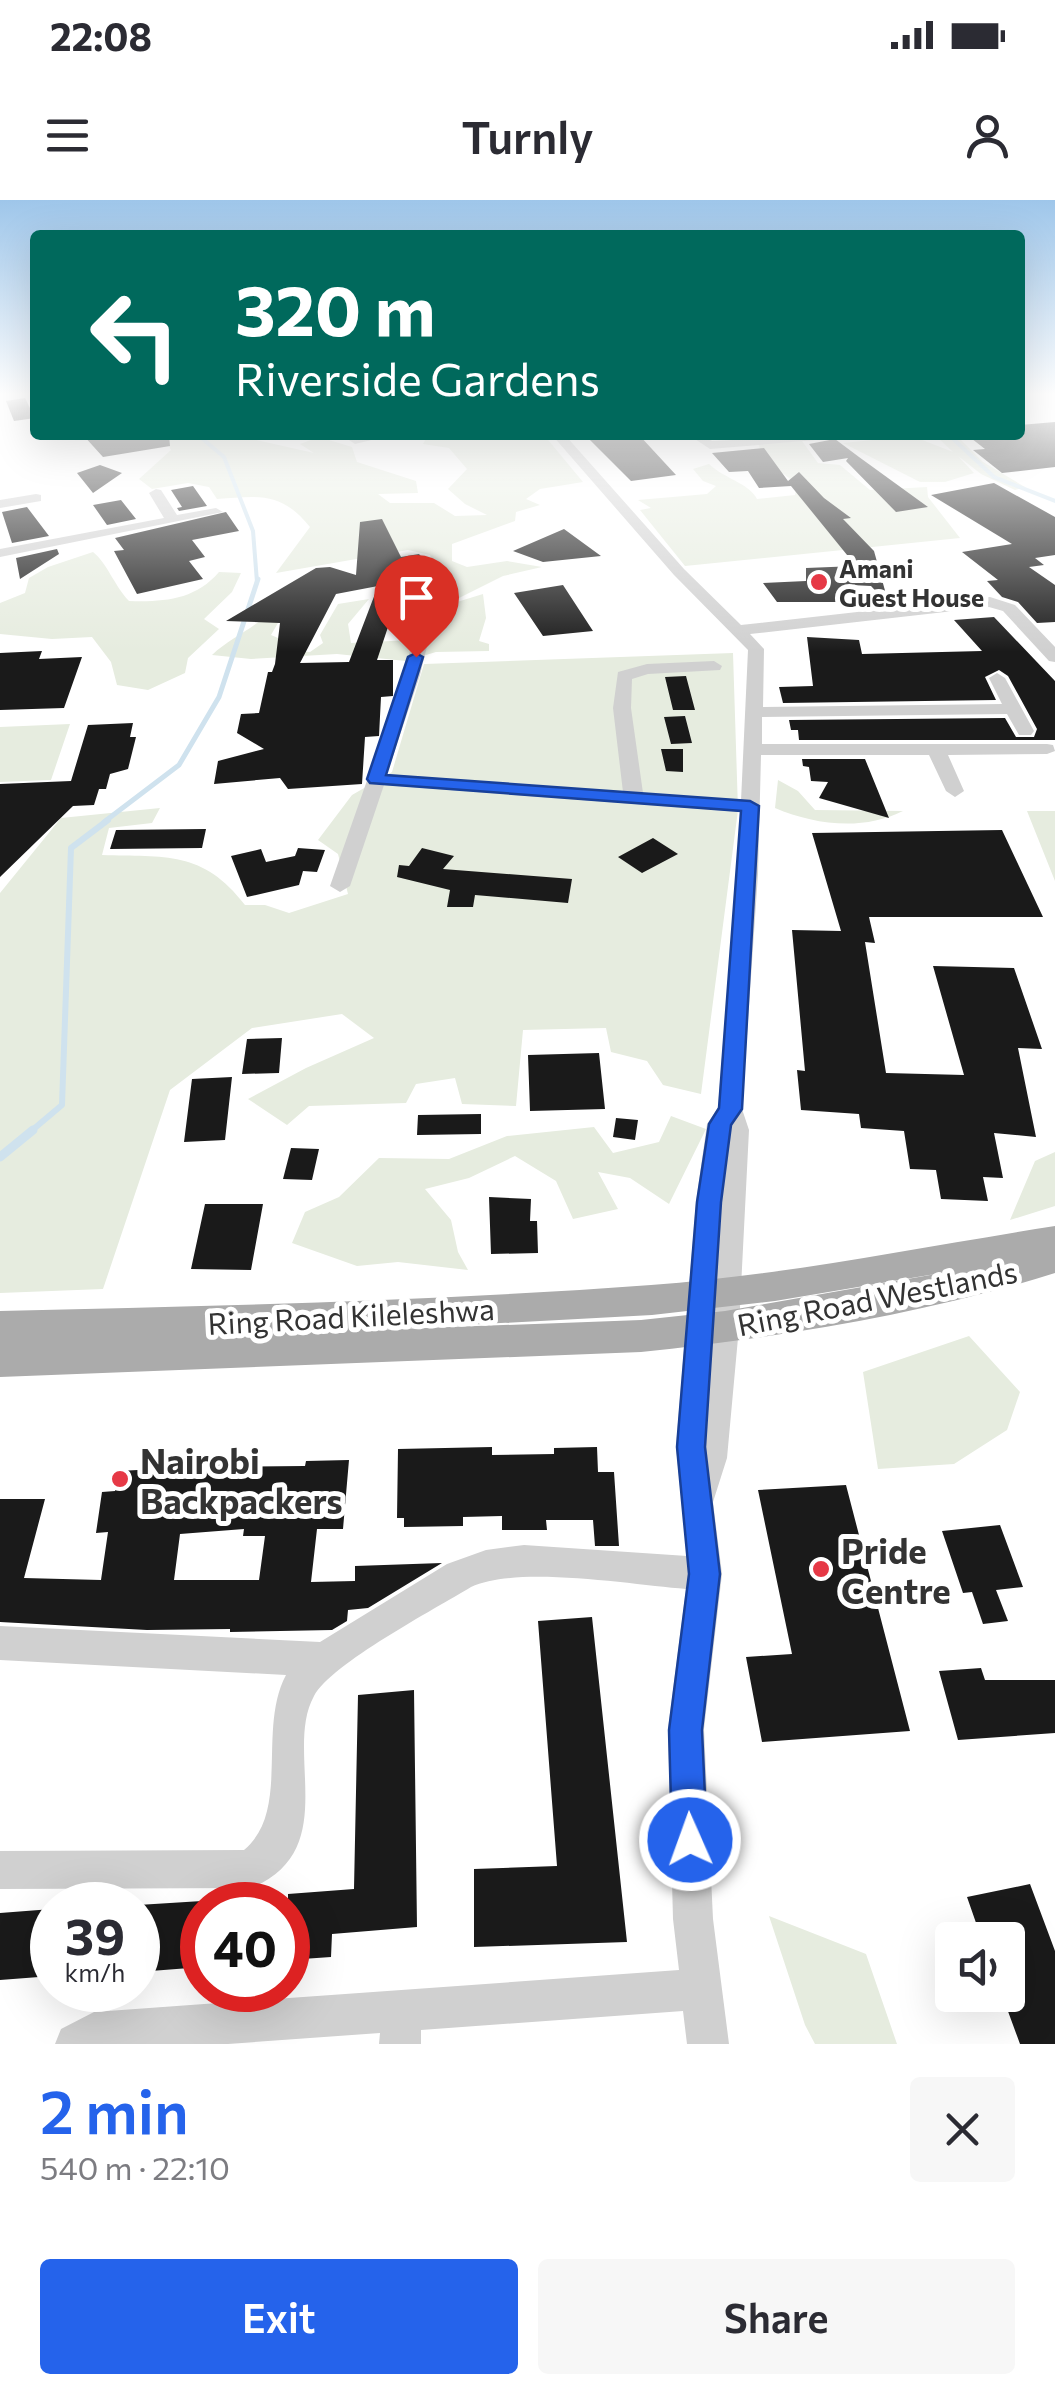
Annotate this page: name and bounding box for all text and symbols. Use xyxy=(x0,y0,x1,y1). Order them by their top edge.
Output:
text: 22:08 xyxy=(50,12,152,59)
icon: menu xyxy=(40,108,95,163)
text: Turnly xyxy=(462,108,593,163)
icon: person xyxy=(960,108,1015,163)
text: 320 m xyxy=(235,265,436,350)
icon: left xyxy=(70,270,200,400)
text: Riverside Gardens xyxy=(235,350,600,405)
place label: Amani Guest House xyxy=(839,553,984,612)
pin xyxy=(374,555,459,658)
icon: arrive xyxy=(389,570,444,625)
marker: Amani Guest House xyxy=(808,571,830,593)
street label: Ring Road Westlands xyxy=(734,1252,1020,1342)
street label: Ring Road Kileleshwa xyxy=(207,1289,495,1341)
place label: Nairobi Backpackers xyxy=(140,1438,343,1521)
marker: Nairobi Backpackers xyxy=(109,1468,131,1490)
place label: Pride Centre xyxy=(841,1528,951,1611)
marker: Pride Centre xyxy=(810,1558,832,1580)
position arrow xyxy=(638,1788,742,1892)
speed limit sign: 40 xyxy=(180,1882,310,2012)
text: 39 xyxy=(65,1904,125,1965)
map controls xyxy=(935,1922,1025,2012)
button: sound xyxy=(935,1922,1025,2012)
text: km/h xyxy=(65,1957,125,1987)
text: 2 min xyxy=(40,2073,189,2146)
button: close xyxy=(910,2077,1015,2182)
text: 540 m · 22:10 xyxy=(40,2147,230,2187)
button: Exit xyxy=(40,2259,518,2374)
button: Share xyxy=(538,2259,1015,2374)

